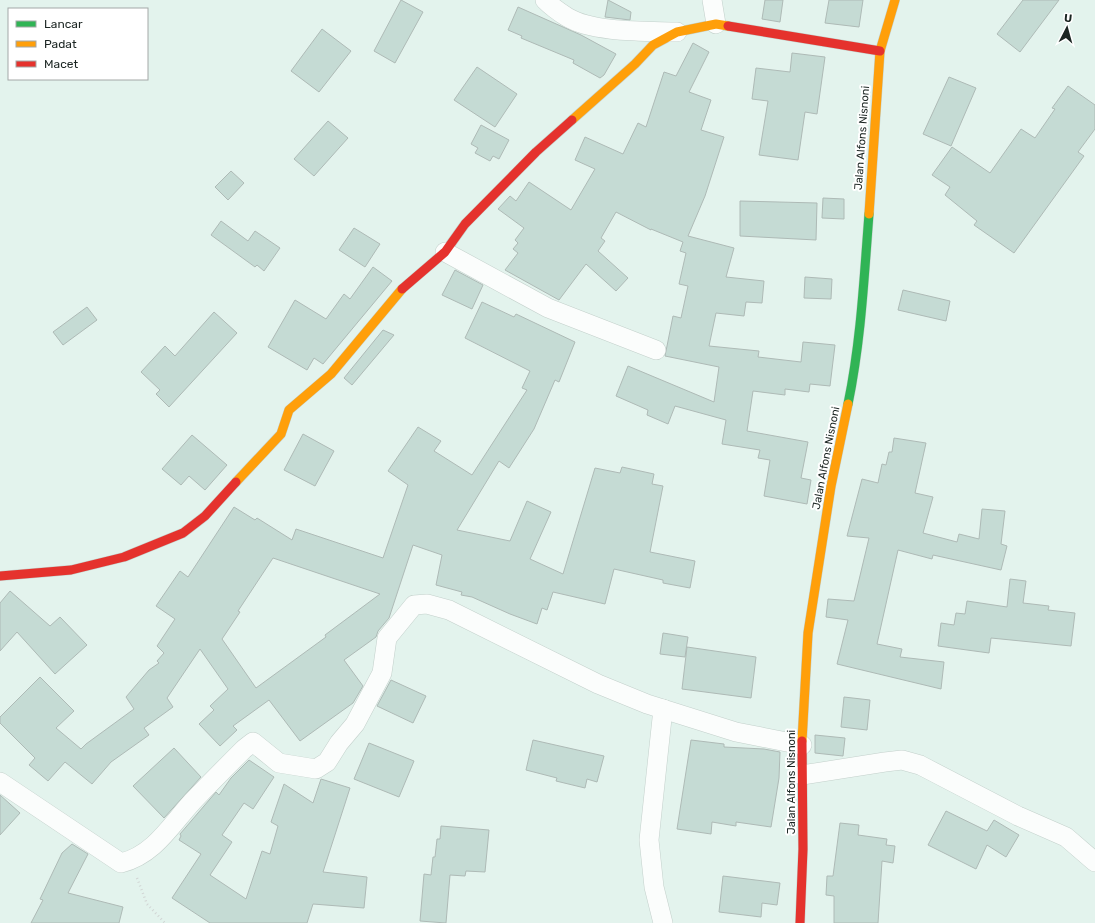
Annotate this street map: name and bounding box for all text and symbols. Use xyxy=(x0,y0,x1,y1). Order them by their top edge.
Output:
legend xyxy=(8,8,148,80)
north arrow xyxy=(1047,8,1087,48)
text: U xyxy=(1063,12,1073,25)
text: Lancar xyxy=(44,17,83,31)
text: Padat xyxy=(44,37,77,51)
text: Macet xyxy=(44,57,78,71)
street label: Jalan Alfons Nisnoni xyxy=(852,85,872,191)
street label: Jalan Alfons Nisnoni xyxy=(810,405,842,511)
street label: Jalan Alfons Nisnoni xyxy=(785,730,798,834)

